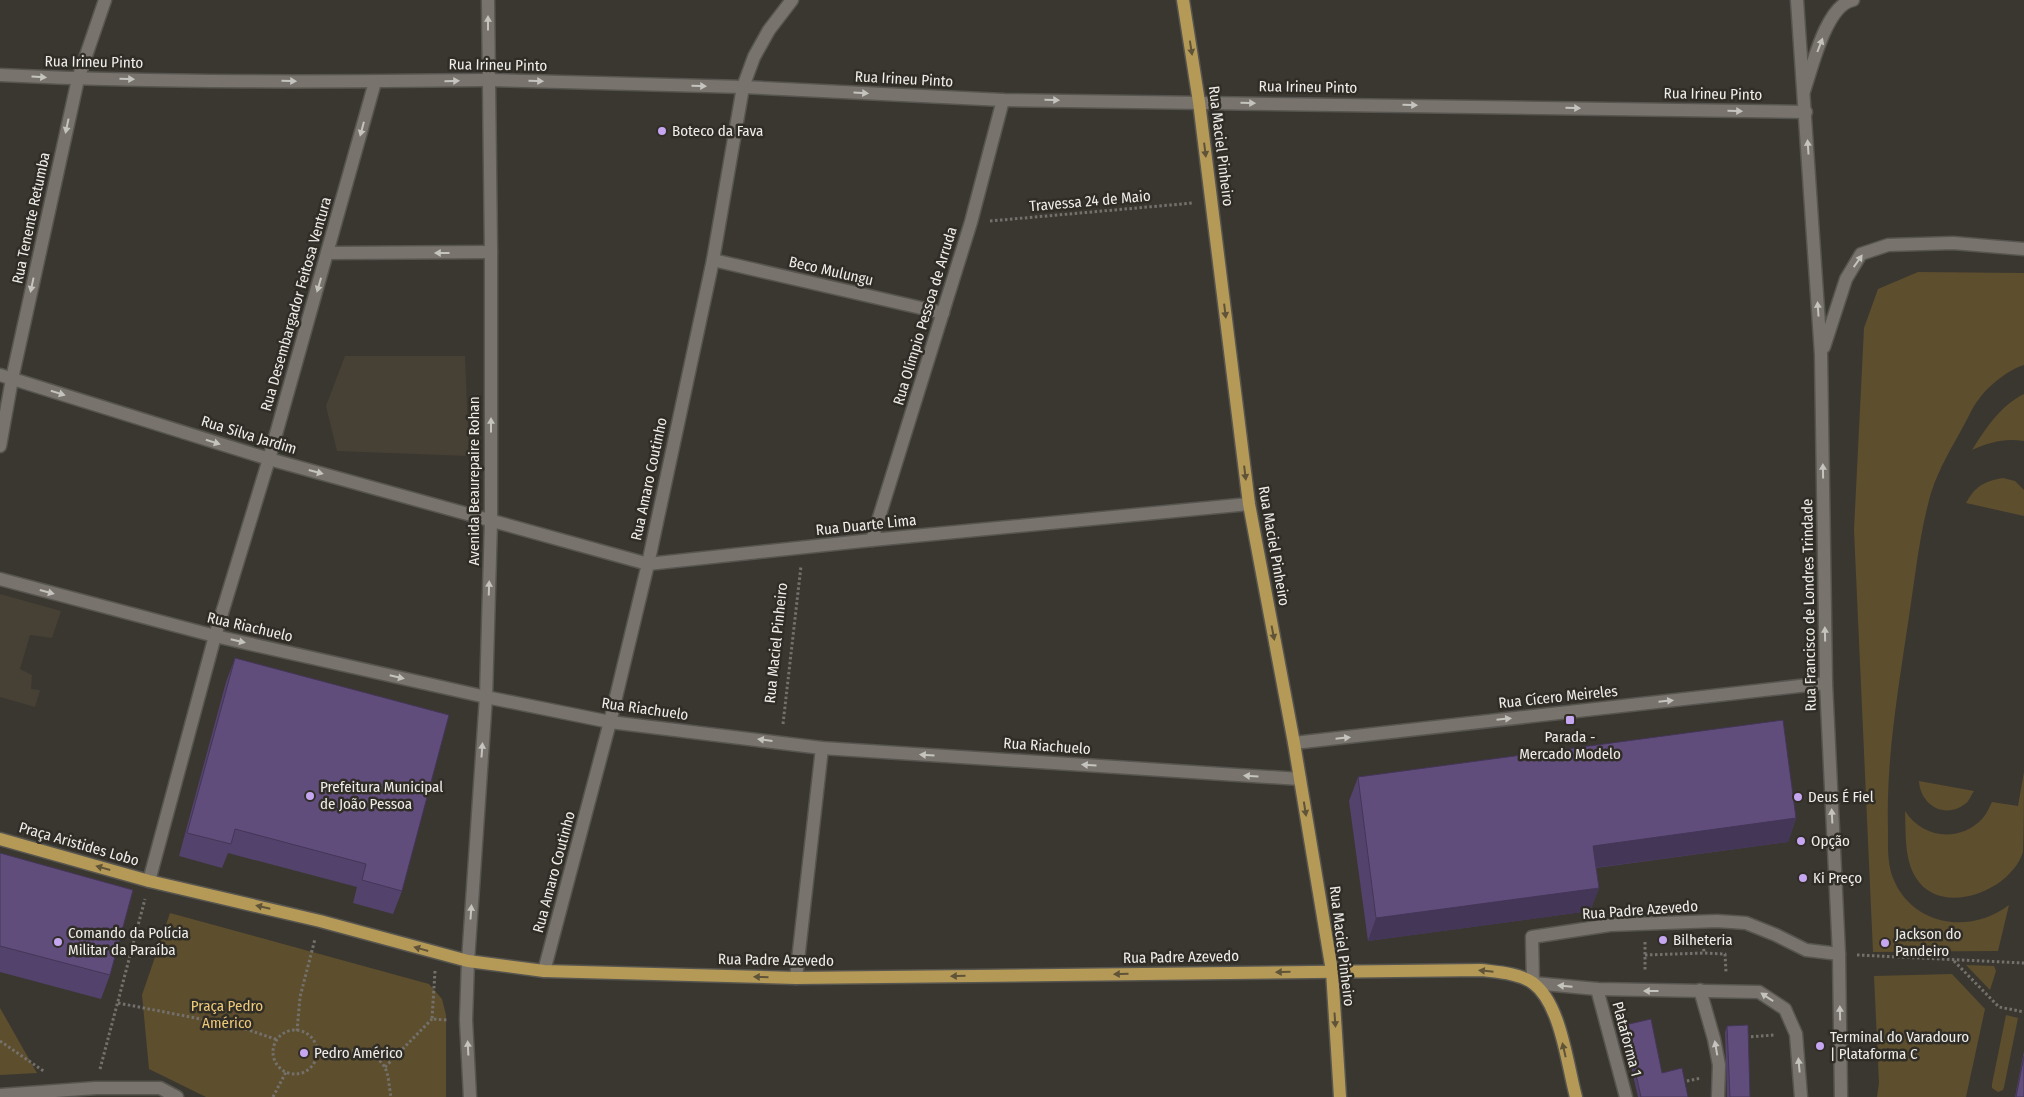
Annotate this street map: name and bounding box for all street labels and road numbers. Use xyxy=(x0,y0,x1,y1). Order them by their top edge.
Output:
street label: Rua Irineu Pinto xyxy=(45,52,144,72)
street label: Rua Irineu Pinto xyxy=(449,55,548,75)
street label: Rua Irineu Pinto xyxy=(854,67,954,91)
street label: Rua Irineu Pinto xyxy=(1259,77,1358,97)
street label: Rua Irineu Pinto xyxy=(1664,84,1763,104)
street label: Rua Maciel Pinheiro xyxy=(1205,85,1237,207)
street label: Rua Tenente Retumba xyxy=(8,151,54,285)
street label: Travessa 24 de Maio xyxy=(1029,187,1151,215)
street label: Rua Desembargador Feitosa Ventura xyxy=(257,195,335,413)
street label: Rua Olímpio Pessoa de Arruda xyxy=(889,225,961,407)
street label: Beco Mulungu xyxy=(787,253,875,289)
street label: Avenida Beaurepaire Rohan xyxy=(465,396,483,566)
street label: Rua Silva Jardim xyxy=(199,412,299,458)
street label: Rua Amaro Coutinho xyxy=(627,416,671,542)
street label: Rua Maciel Pinheiro xyxy=(1255,485,1293,607)
street label: Rua Francisco de Londres Trindade xyxy=(1798,499,1820,711)
street label: Rua Duarte Lima xyxy=(815,511,917,539)
street label: Rua Maciel Pinheiro xyxy=(761,582,791,704)
street label: Rua Riachuelo xyxy=(205,608,295,646)
street label: Rua Cícero Meireles xyxy=(1497,682,1619,712)
street label: Rua Riachuelo xyxy=(600,694,690,724)
street label: Rua Riachuelo xyxy=(1003,734,1091,758)
street label: Rua Amaro Coutinho xyxy=(529,809,579,935)
street label: Praça Aristides Lobo xyxy=(17,818,141,870)
street label: Rua Maciel Pinheiro xyxy=(1326,885,1358,1007)
street label: Rua Padre Azevedo xyxy=(1581,897,1699,923)
street label: Rua Padre Azevedo xyxy=(1123,947,1239,967)
street label: Rua Padre Azevedo xyxy=(718,950,834,970)
street label: Plataforma 1 xyxy=(1608,1000,1646,1078)

